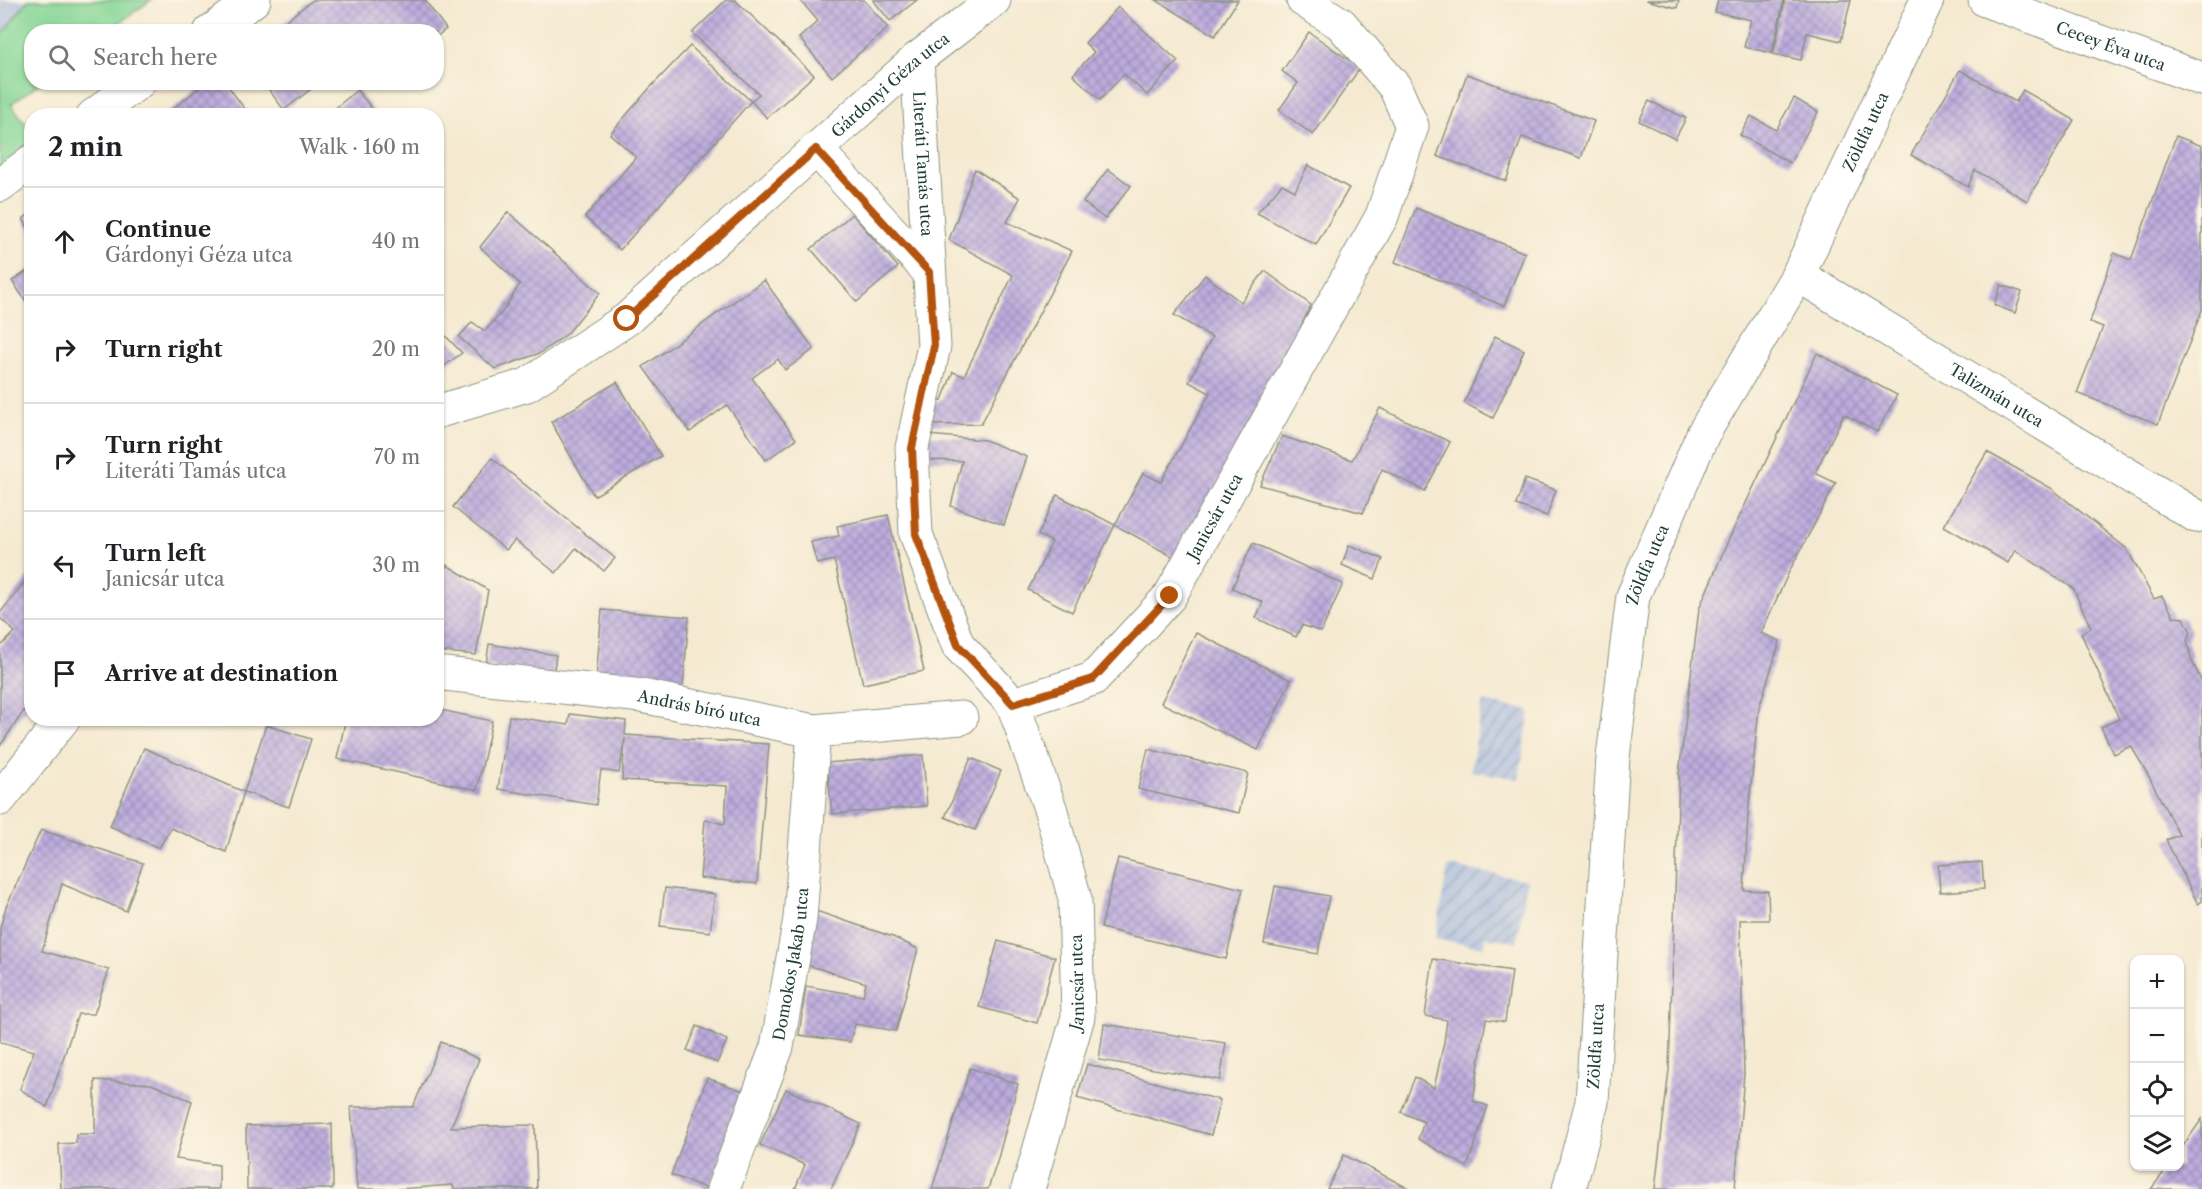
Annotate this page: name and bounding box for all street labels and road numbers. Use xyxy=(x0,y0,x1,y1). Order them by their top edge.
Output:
street label: Cecey Éva utca xyxy=(2053,17,2169,75)
street label: Gárdonyi Géza utca xyxy=(827,28,954,141)
street label: Zöldfa utca xyxy=(1838,88,1893,175)
street label: Literáti Tamás utca xyxy=(909,91,938,238)
street label: Talizmán utca xyxy=(1946,359,2048,432)
street label: Janicsár utca xyxy=(1181,469,1247,566)
street label: Zöldfa utca xyxy=(1622,521,1673,606)
street label: András bíró utca xyxy=(635,685,764,730)
street label: Domokos Jakab utca xyxy=(768,886,812,1042)
street label: Janicsár utca xyxy=(1064,933,1088,1035)
street label: Zöldfa utca xyxy=(1583,1002,1608,1090)

